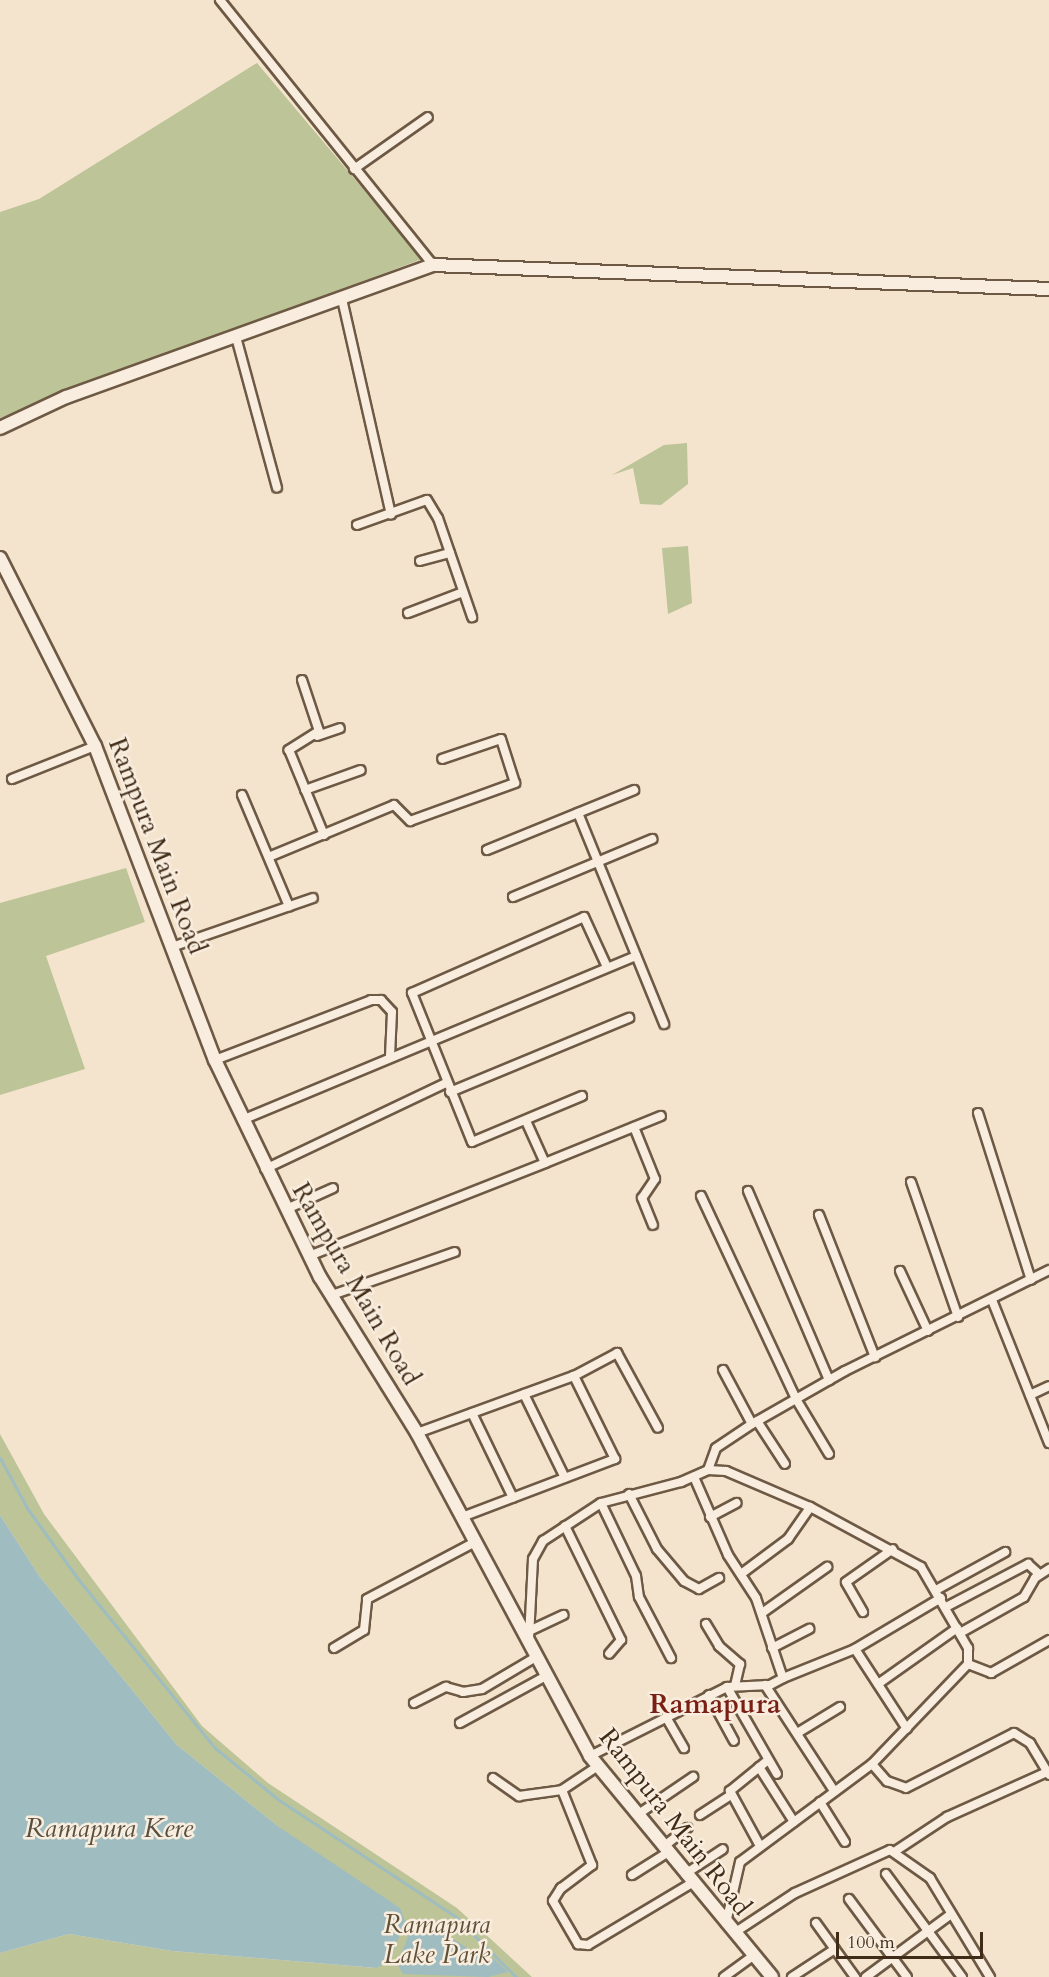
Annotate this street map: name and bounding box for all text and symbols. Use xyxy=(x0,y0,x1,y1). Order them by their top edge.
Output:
street label: Rampura Main Road xyxy=(101,734,213,958)
street label: Rampura Main Road xyxy=(285,1177,427,1391)
district label: Ramapura xyxy=(649,1687,781,1721)
street label: Rampura Main Road xyxy=(592,1722,758,1922)
water label: Ramapura Kere xyxy=(25,1813,193,1845)
park label: Ramapura Lake Park xyxy=(384,1909,490,1970)
scale bar xyxy=(839,1920,986,1958)
text: 100 m xyxy=(847,1930,895,1955)

